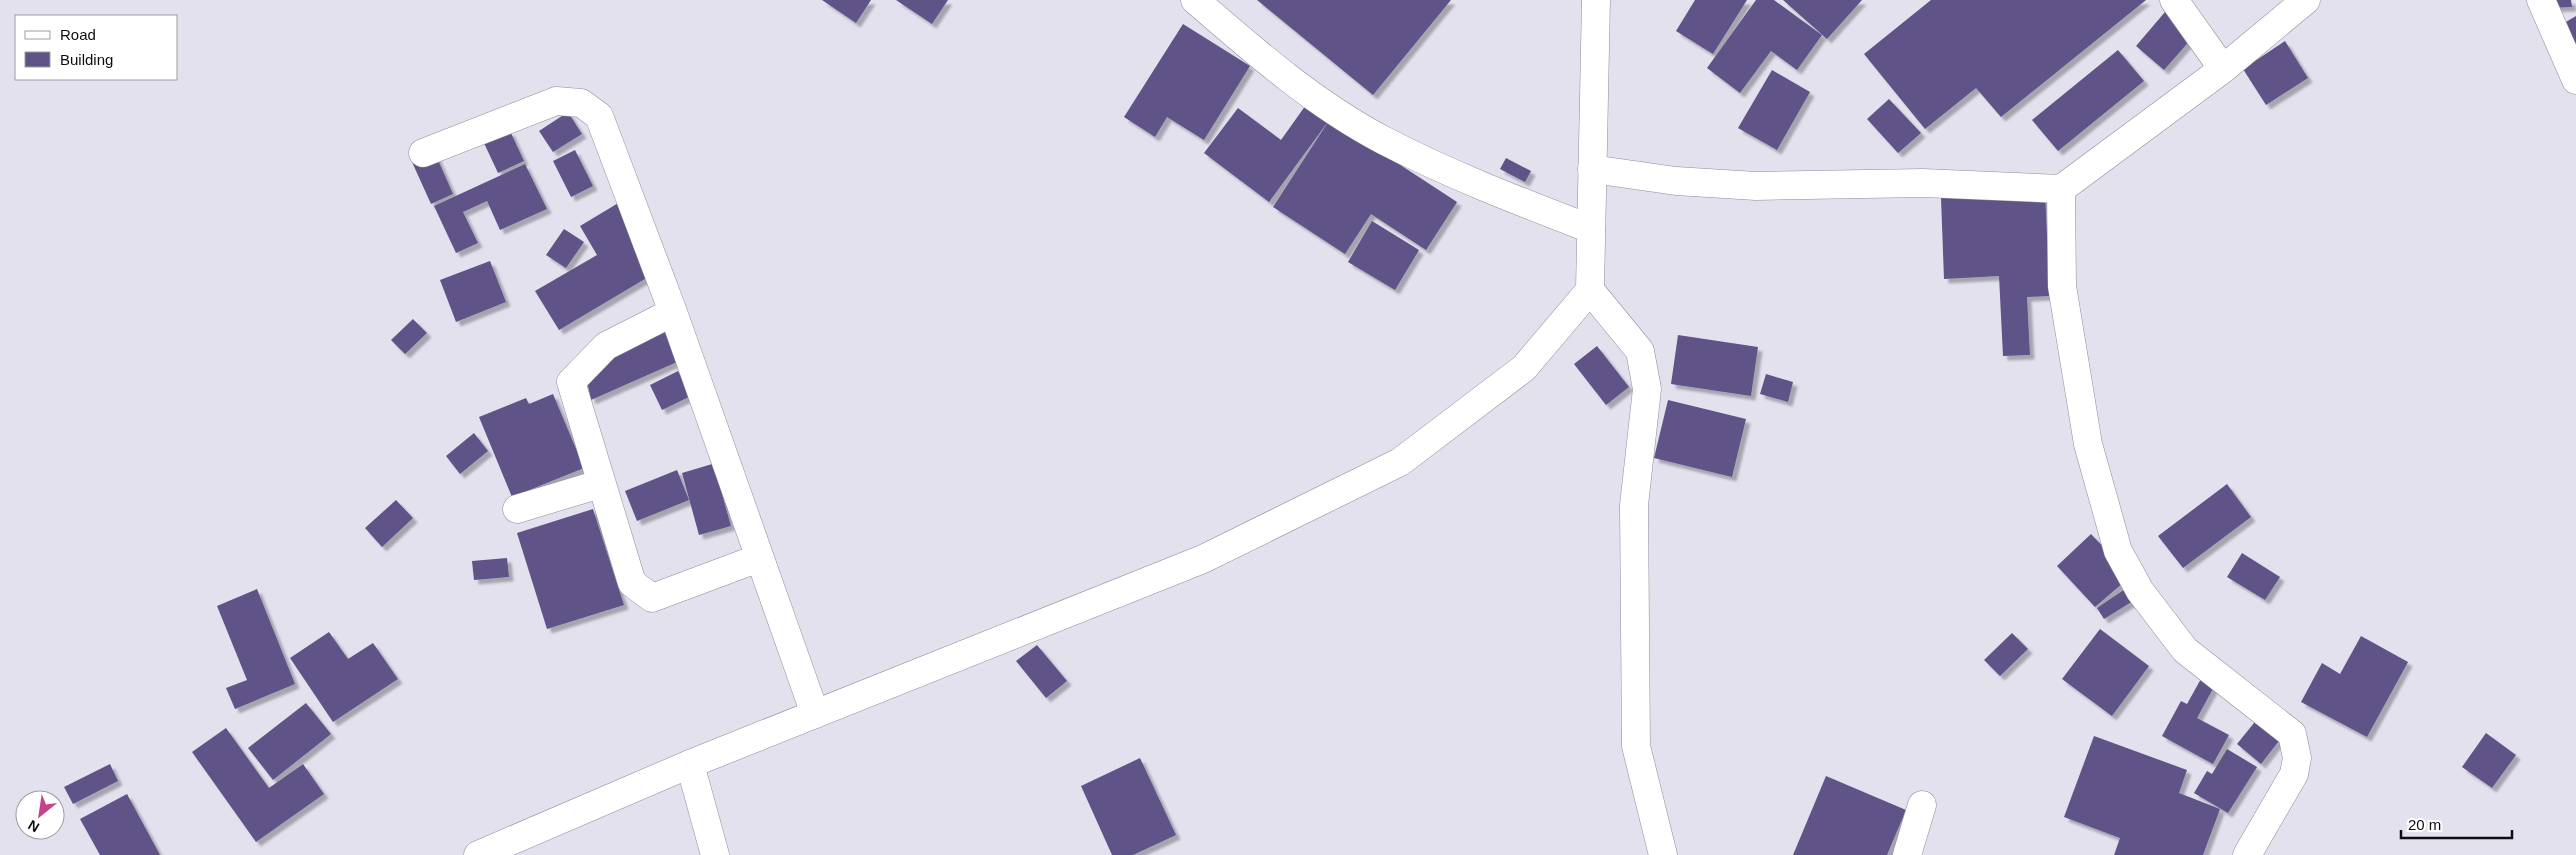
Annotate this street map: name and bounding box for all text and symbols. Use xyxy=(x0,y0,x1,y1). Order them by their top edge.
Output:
legend xyxy=(15,15,178,80)
text: Road xyxy=(60,26,96,43)
text: Building xyxy=(60,51,113,68)
north arrow xyxy=(15,790,65,840)
scale bar xyxy=(2401,808,2512,840)
text: 20 m xyxy=(2408,816,2441,833)
text: N xyxy=(25,817,42,836)

